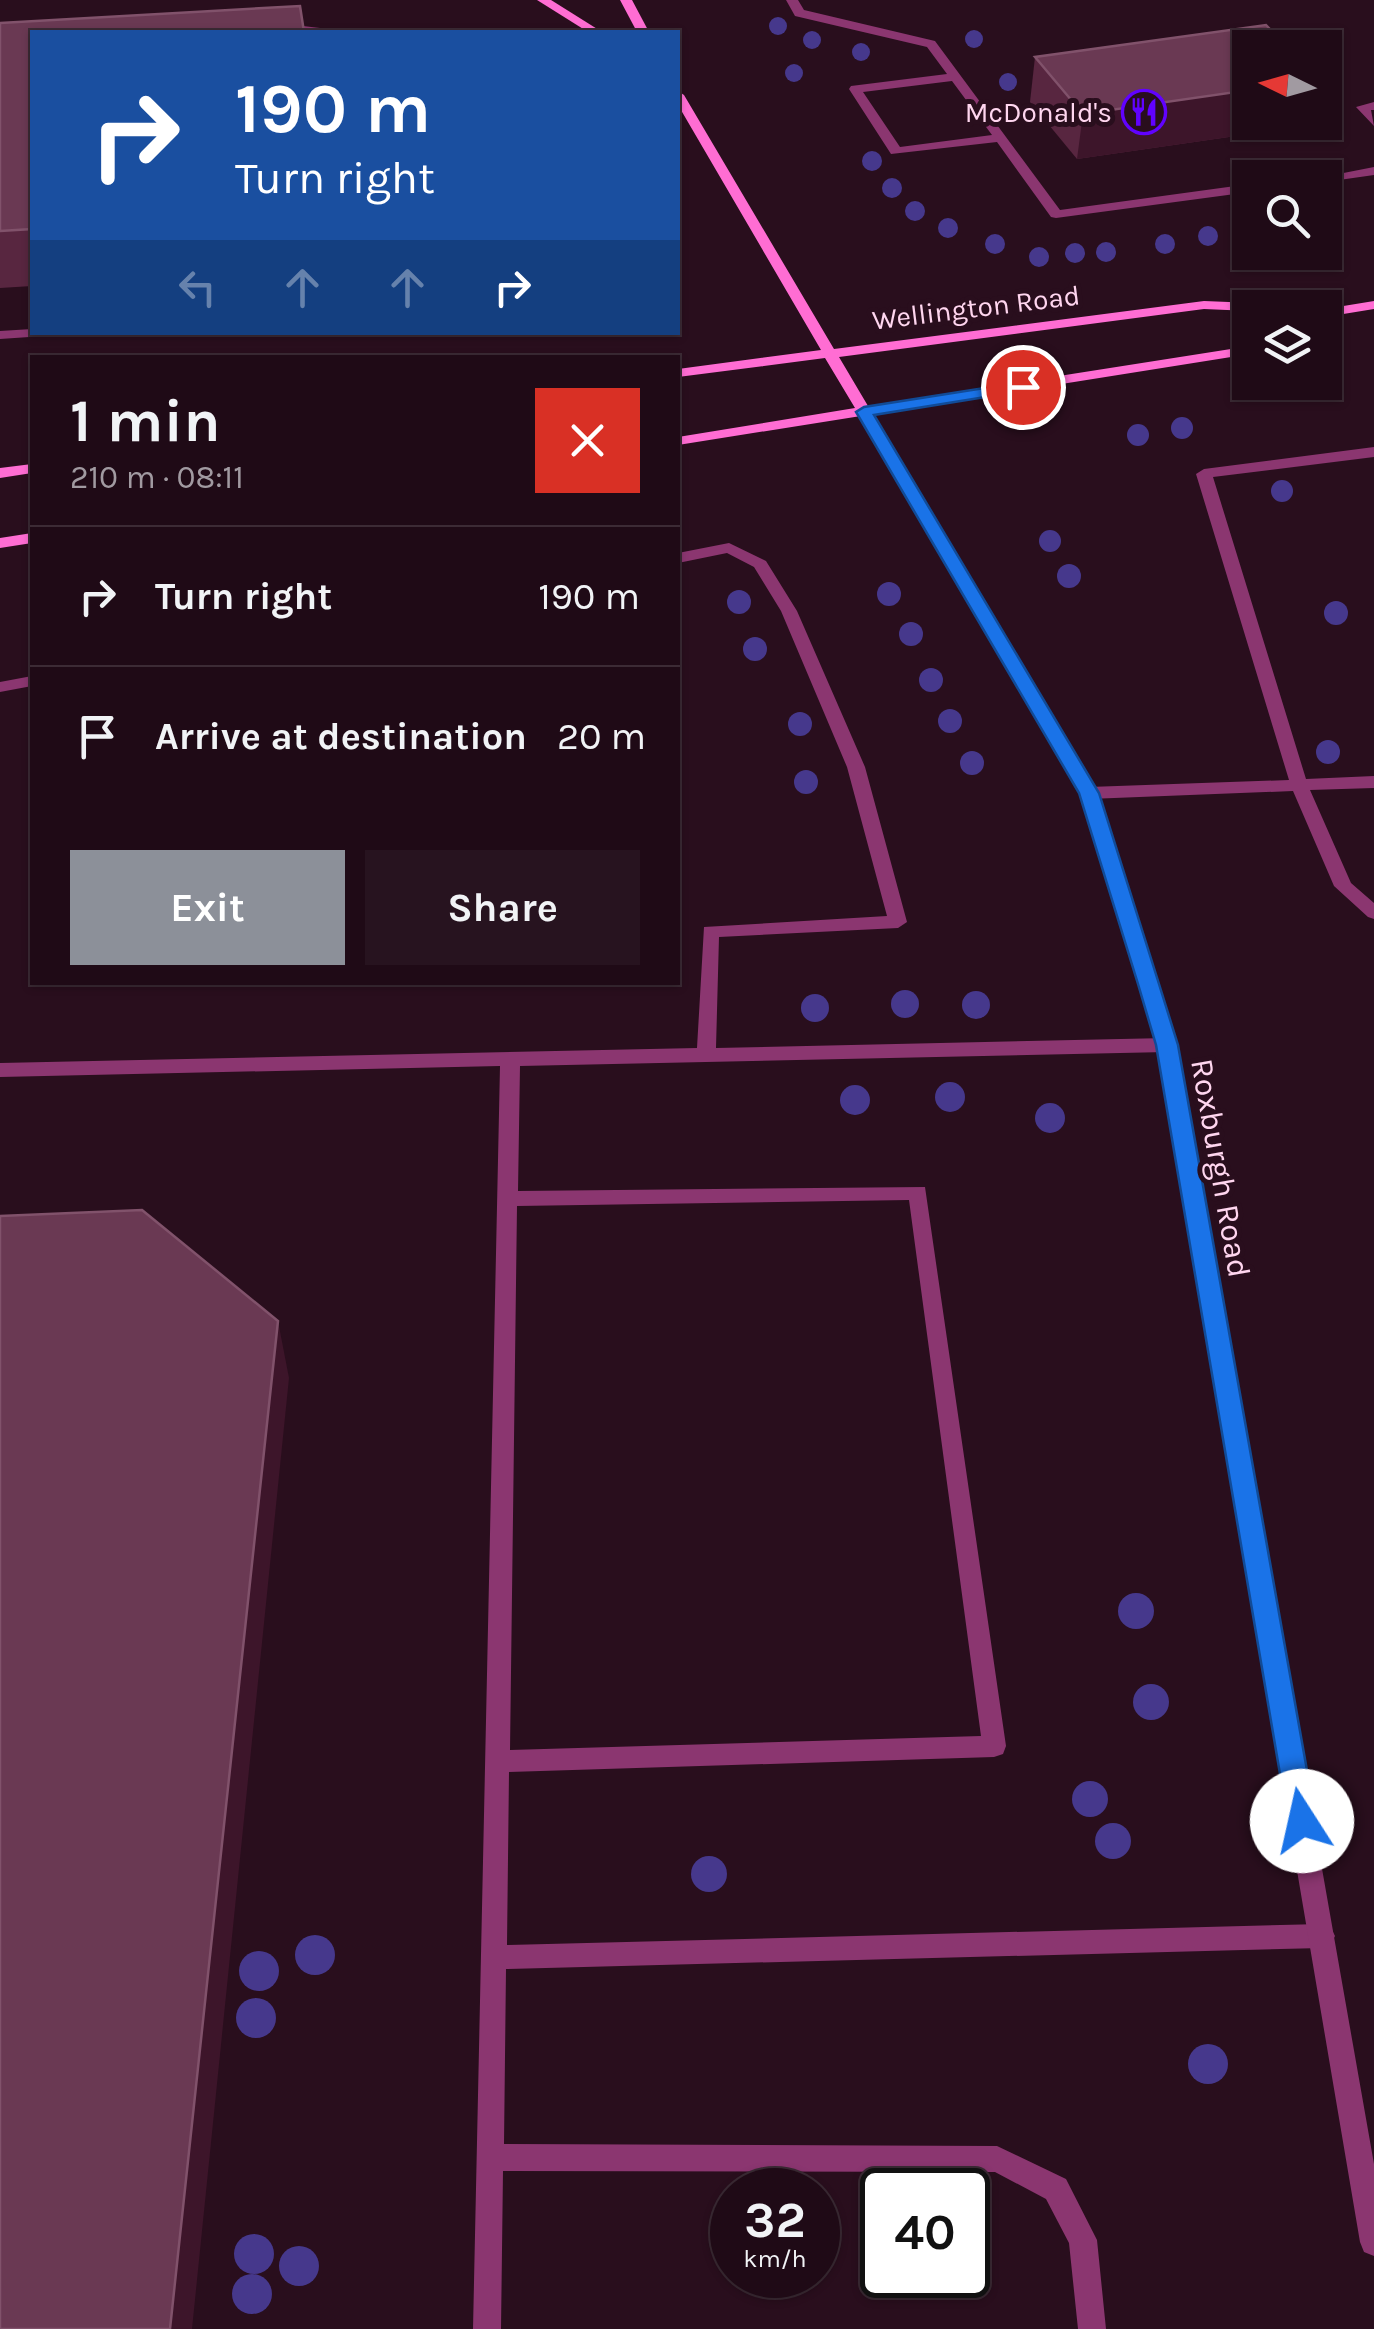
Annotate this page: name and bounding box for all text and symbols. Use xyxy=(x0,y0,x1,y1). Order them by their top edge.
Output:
north arrow xyxy=(1232,30,1342,140)
map controls xyxy=(1232,30,1342,400)
text: 190 m xyxy=(235,68,431,150)
icon: right xyxy=(70,70,200,200)
restaurant icon: McDonald's xyxy=(1121,89,1167,135)
place label: McDonald's xyxy=(965,96,1112,129)
text: Turn right xyxy=(235,152,435,204)
button: search xyxy=(1232,160,1342,270)
icon: left xyxy=(170,260,225,315)
icon: ahead xyxy=(275,260,330,315)
icon: ahead xyxy=(380,260,435,315)
icon: right xyxy=(485,260,540,315)
street label: Wellington Road xyxy=(870,278,1082,337)
button: layers xyxy=(1232,290,1342,400)
pin xyxy=(981,345,1066,430)
icon: arrive xyxy=(996,360,1051,415)
text: 1 min xyxy=(70,386,221,456)
button: close xyxy=(535,388,640,493)
text: 210 m · 08:11 xyxy=(70,459,244,496)
icon: right xyxy=(70,569,125,624)
text: Turn right xyxy=(155,574,332,619)
text: 190 m xyxy=(538,574,640,619)
icon: arrive xyxy=(70,709,125,764)
text: Arrive at destination xyxy=(155,714,527,759)
text: 20 m xyxy=(557,714,646,759)
button: Exit xyxy=(70,850,345,965)
button: Share xyxy=(365,850,640,965)
street label: Roxburgh Road xyxy=(1183,1056,1258,1280)
position arrow xyxy=(1250,1769,1354,1873)
speed limit sign: 40 xyxy=(860,2168,990,2298)
text: 32 xyxy=(744,2191,806,2250)
text: km/h xyxy=(743,2244,807,2273)

